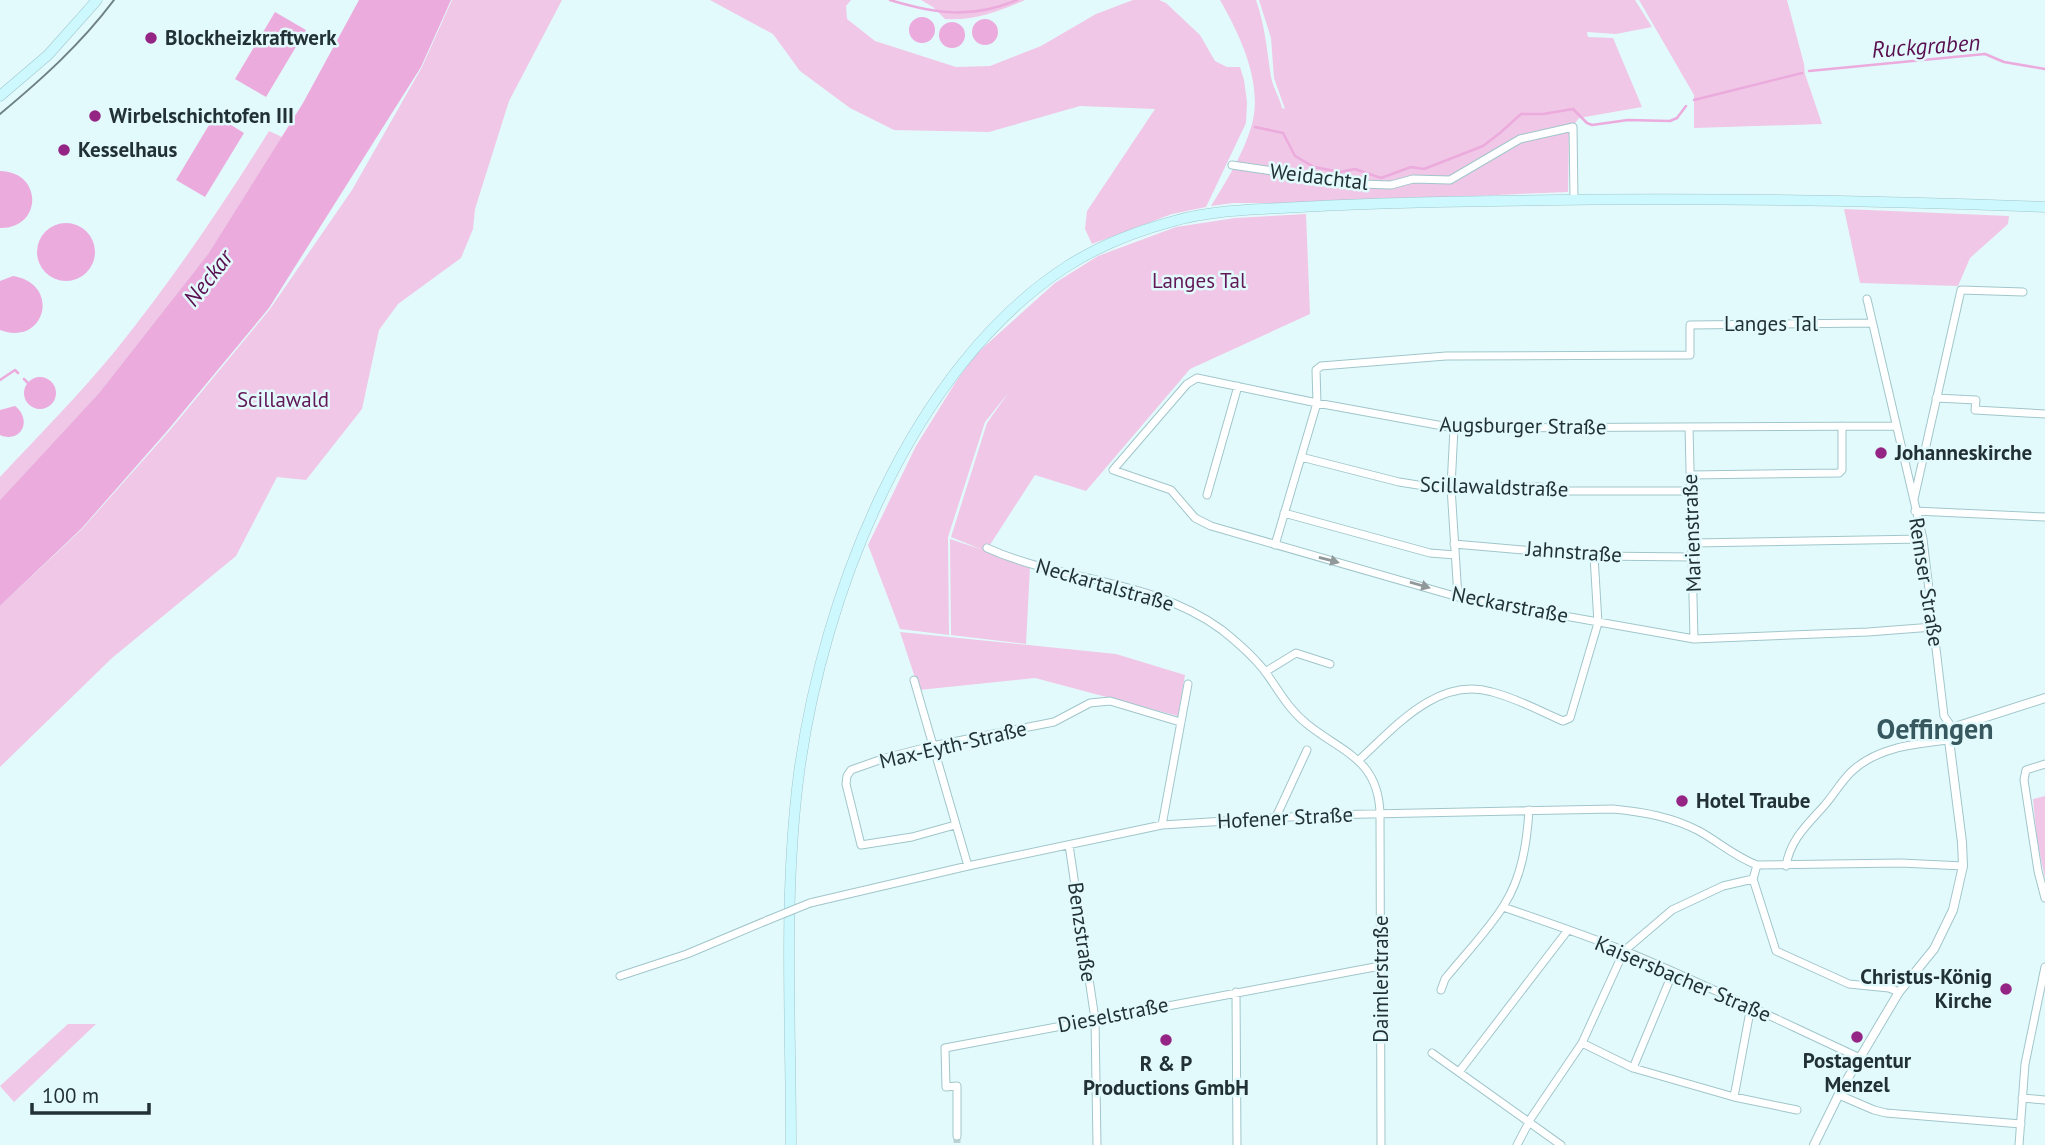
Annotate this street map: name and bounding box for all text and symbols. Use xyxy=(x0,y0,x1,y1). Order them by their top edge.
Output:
place label: Blockheizkraftwerk xyxy=(165,24,337,51)
water label: Ruckgraben xyxy=(1871,27,1981,64)
marker: Blockheizkraftwerk xyxy=(143,30,159,46)
place label: Wirbelschichtofen III xyxy=(109,102,294,129)
marker: Wirbelschichtofen III xyxy=(87,108,103,124)
place label: Kesselhaus xyxy=(78,136,177,163)
marker: Kesselhaus xyxy=(56,142,72,158)
street label: Weidachtal xyxy=(1268,157,1370,196)
water label: Neckar xyxy=(177,243,240,312)
park label: Langes Tal xyxy=(1152,267,1246,294)
street label: Langes Tal xyxy=(1724,310,1818,337)
park label: Scillawald xyxy=(237,386,329,413)
street label: Augsburger Straße xyxy=(1439,411,1607,440)
place label: Johanneskirche xyxy=(1894,439,2032,466)
marker: Johanneskirche xyxy=(1873,445,1889,461)
street label: Scillawaldstraße xyxy=(1419,470,1569,503)
street label: Marienstraße xyxy=(1676,473,1707,593)
street label: Remser Straße xyxy=(1903,515,1950,648)
street label: Jahnstraße xyxy=(1524,535,1623,568)
street label: Neckartalstraße xyxy=(1033,552,1177,617)
one-way arrow xyxy=(1318,555,1339,565)
street label: Neckarstraße xyxy=(1449,580,1571,629)
one-way arrow xyxy=(1410,581,1431,591)
district label: Oeffingen xyxy=(1876,710,1994,747)
street label: Max-Eyth-Straße xyxy=(876,714,1029,775)
place label: Hotel Traube xyxy=(1696,787,1810,814)
marker: Hotel Traube xyxy=(1674,793,1690,809)
street label: Hofener Straße xyxy=(1216,800,1354,835)
street label: Benzstraße xyxy=(1062,880,1103,984)
street label: Daimlerstraße xyxy=(1367,915,1394,1043)
street label: Kaisersbacher Straße xyxy=(1591,929,1775,1028)
place label: Christus-König Kirche xyxy=(1860,963,1992,1014)
marker: Christus-König Kirche xyxy=(1998,981,2014,997)
street label: Dieselstraße xyxy=(1055,991,1171,1038)
marker: Postagentur Menzel xyxy=(1849,1029,1865,1045)
marker: R & P Productions GmbH xyxy=(1158,1032,1174,1048)
place label: Postagentur Menzel xyxy=(1803,1047,1912,1098)
place label: R & P Productions GmbH xyxy=(1083,1050,1249,1101)
scale bar xyxy=(32,1072,149,1116)
text: 100 m xyxy=(42,1082,99,1109)

